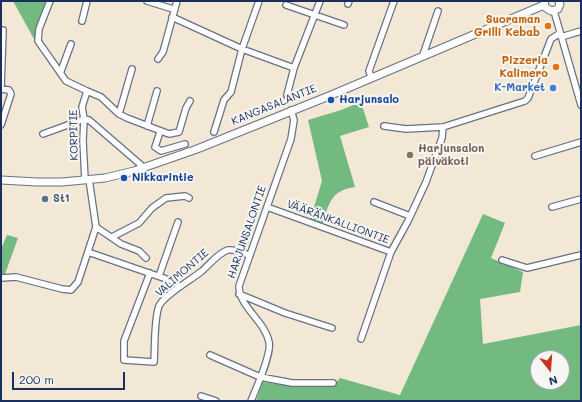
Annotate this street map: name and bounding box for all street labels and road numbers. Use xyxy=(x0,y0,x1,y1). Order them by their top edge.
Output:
street label: KANGASALANTIE xyxy=(229,82,319,128)
street label: KORPITIE xyxy=(67,109,81,161)
street label: HARJUNSALONTIE xyxy=(225,184,269,280)
street label: VÄÄRÄNKALLIONTIE xyxy=(285,197,391,247)
street label: VALIMONTIE xyxy=(153,246,211,300)

